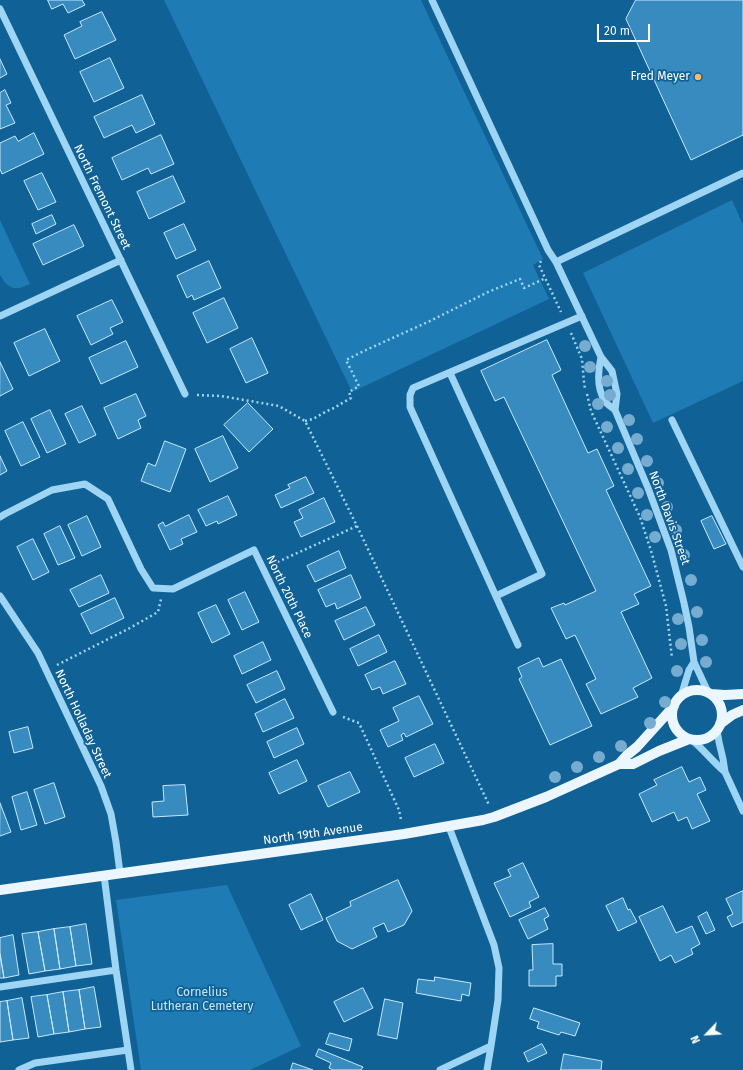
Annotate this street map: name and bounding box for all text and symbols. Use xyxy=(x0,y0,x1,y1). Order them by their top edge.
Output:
scale bar xyxy=(599,16,652,42)
text: 20 m xyxy=(604,24,630,38)
place label: Fred Meyer xyxy=(631,70,690,84)
marker: Fred Meyer xyxy=(693,72,703,82)
street label: North Fremont Street xyxy=(70,142,134,252)
street label: North Davis Street xyxy=(645,469,693,567)
street label: North 20th Place xyxy=(263,553,315,641)
street label: North Holladay Street xyxy=(51,667,115,781)
street label: North 19th Avenue xyxy=(262,820,364,848)
park label: Cornelius Lutheran Cemetery xyxy=(151,986,253,1014)
north arrow xyxy=(687,1014,727,1054)
text: N xyxy=(688,1033,703,1045)

